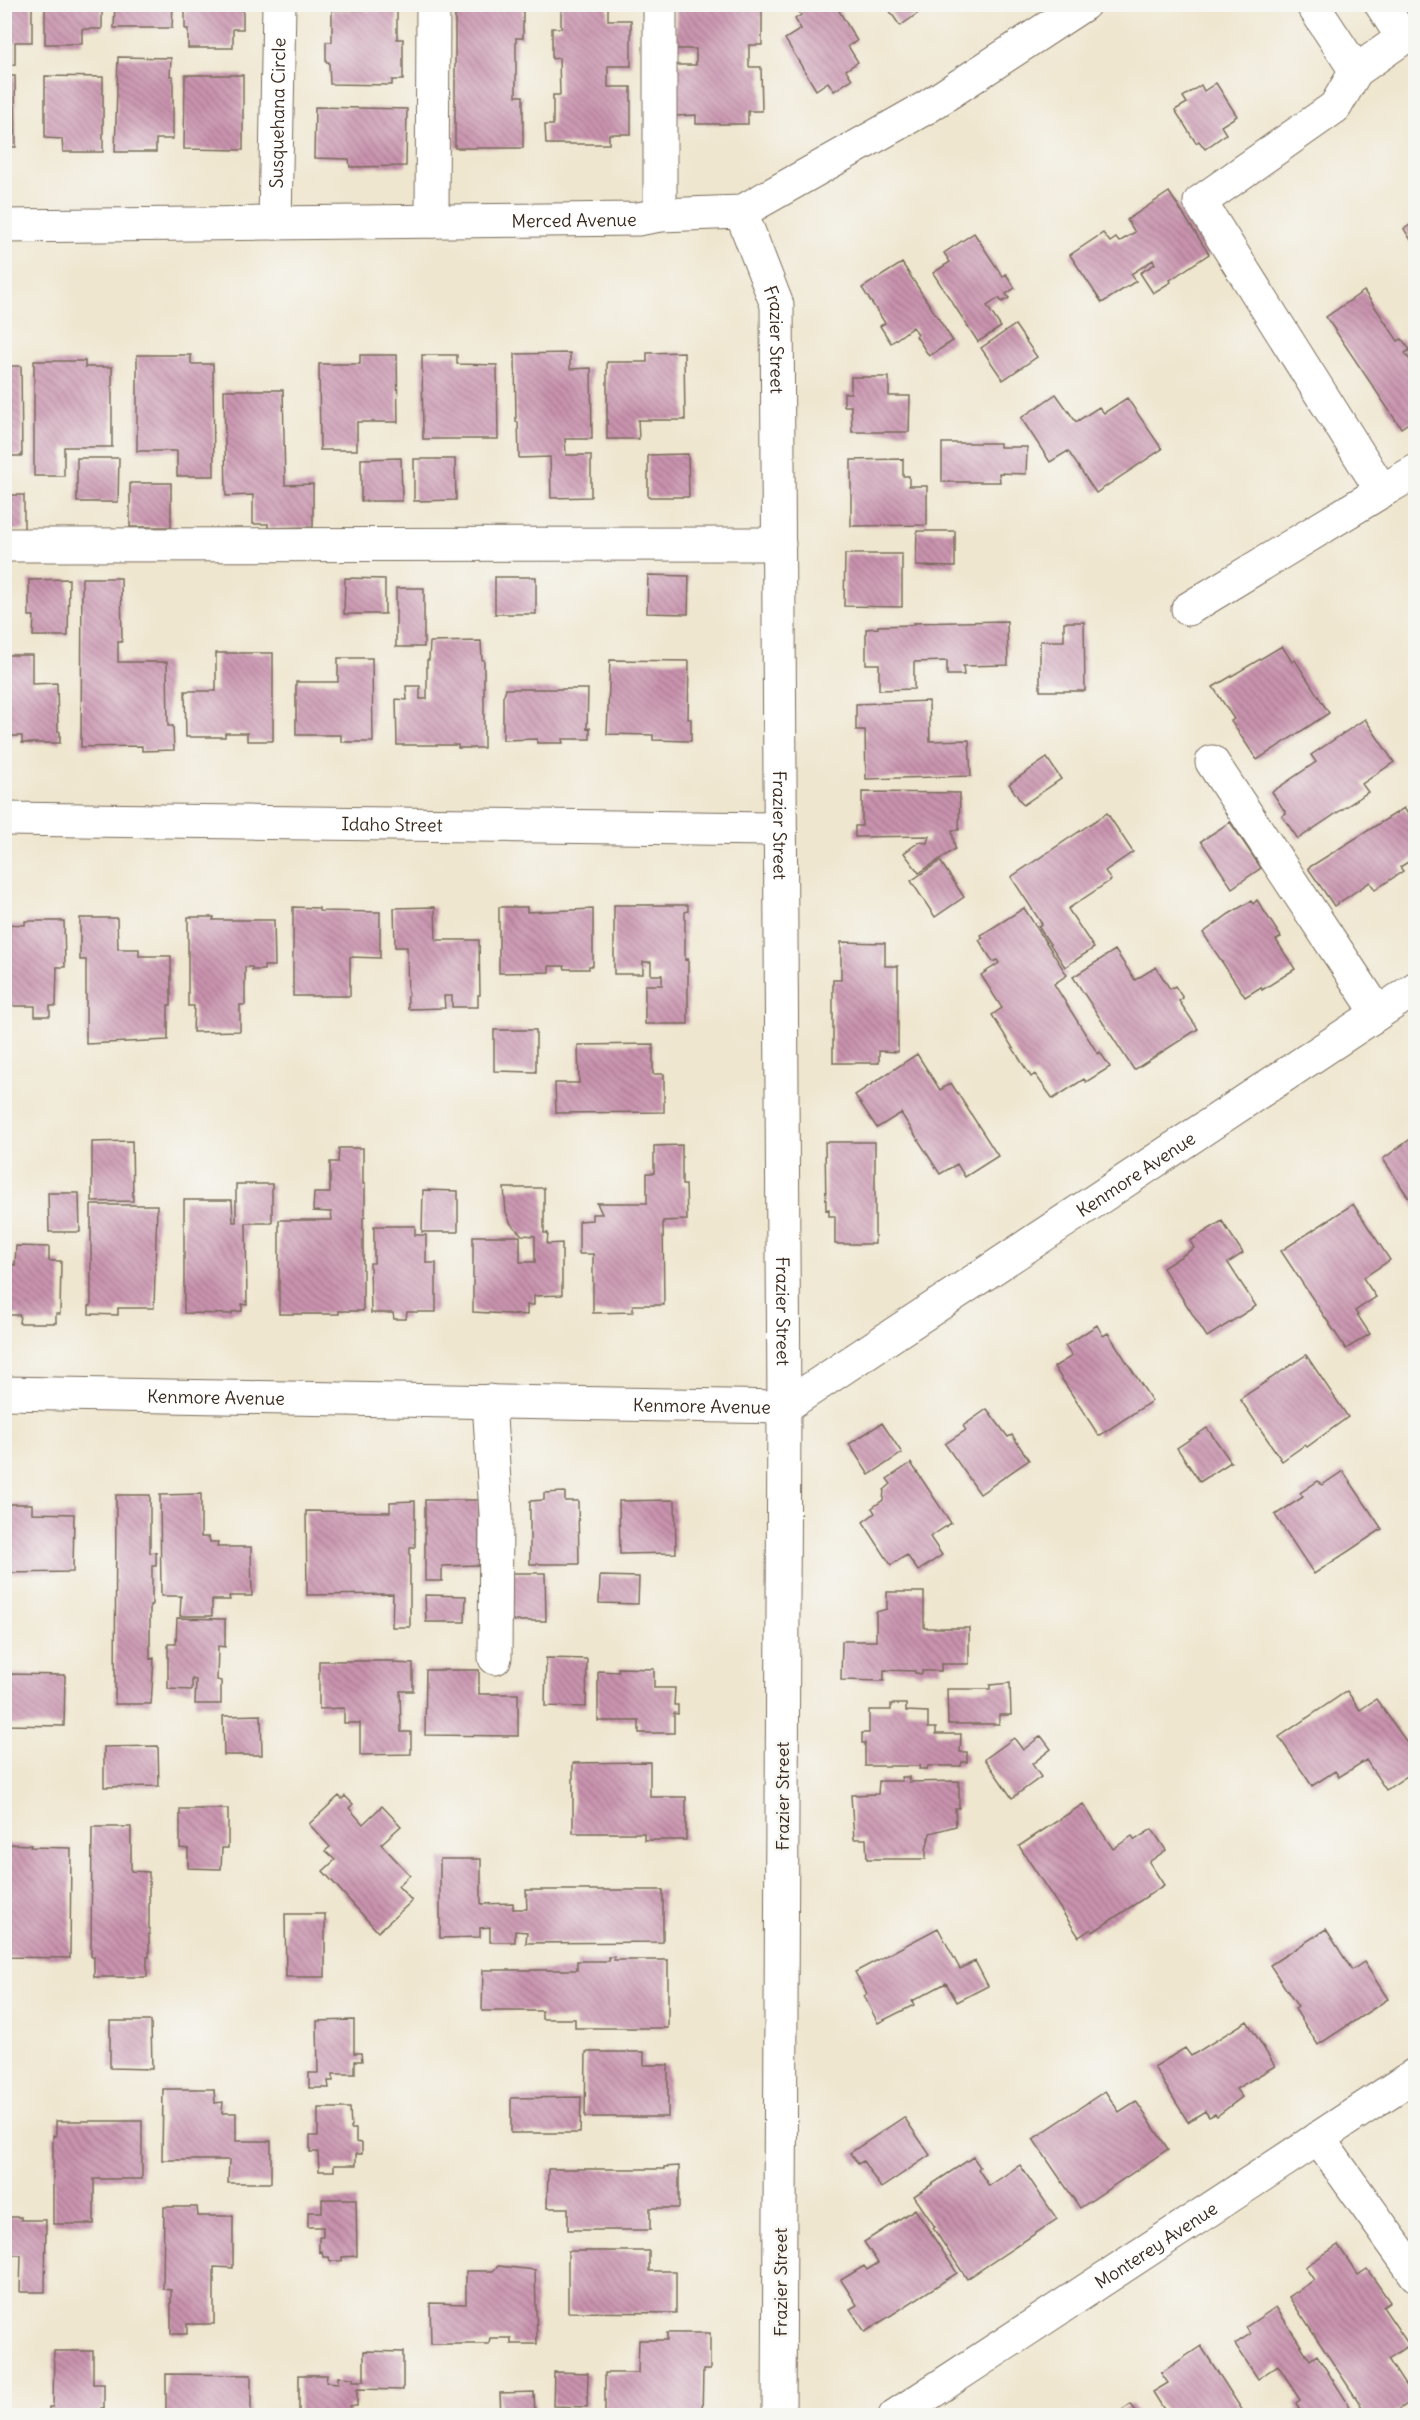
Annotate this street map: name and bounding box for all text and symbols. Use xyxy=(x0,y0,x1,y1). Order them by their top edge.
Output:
street label: Susquehana Circle xyxy=(264,38,290,188)
street label: Merced Avenue xyxy=(511,208,637,232)
street label: Frazier Street xyxy=(759,282,789,394)
street label: Frazier Street xyxy=(768,771,792,880)
street label: Idaho Street xyxy=(341,812,443,836)
street label: Kenmore Avenue xyxy=(1072,1126,1199,1222)
street label: Frazier Street xyxy=(772,1257,795,1366)
street label: Kenmore Avenue xyxy=(147,1384,285,1410)
street label: Kenmore Avenue xyxy=(633,1393,771,1418)
street label: Frazier Street xyxy=(771,1742,794,1850)
street label: Monterey Avenue xyxy=(1090,2196,1221,2293)
street label: Frazier Street xyxy=(769,2228,792,2336)

